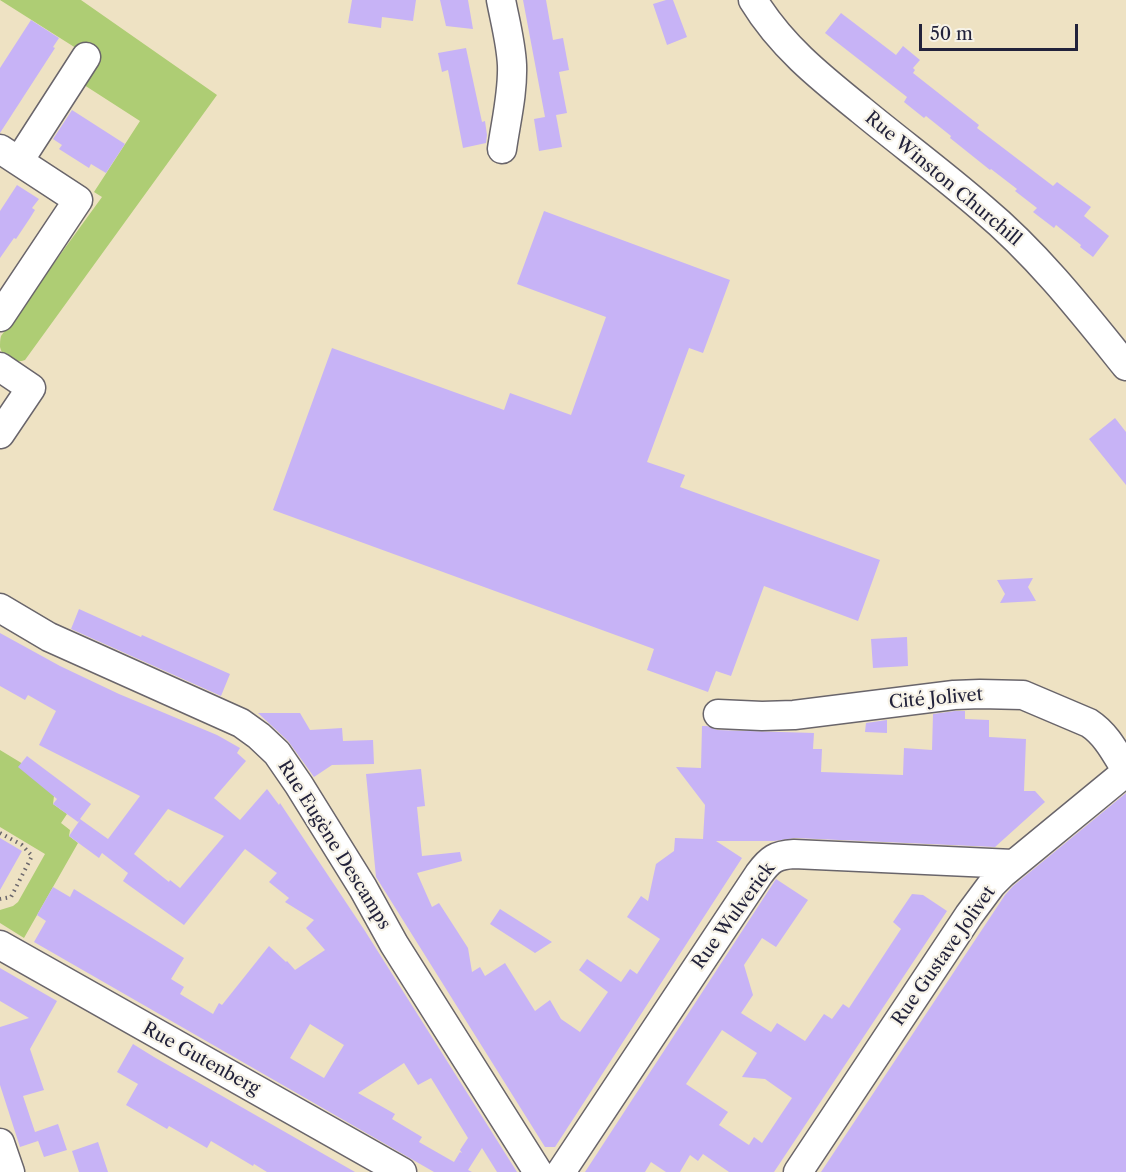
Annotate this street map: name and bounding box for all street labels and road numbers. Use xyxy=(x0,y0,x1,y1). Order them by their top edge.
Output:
street label: Rue Winston Churchill xyxy=(861,107,1025,251)
street label: Cité Jolivet xyxy=(888,684,984,714)
street label: Rue Eugène Descamps xyxy=(273,756,395,934)
street label: Rue Wulverick xyxy=(688,859,780,973)
street label: Rue Gustave Jolivet xyxy=(888,882,1000,1030)
street label: Rue Gutenberg xyxy=(139,1018,263,1100)

